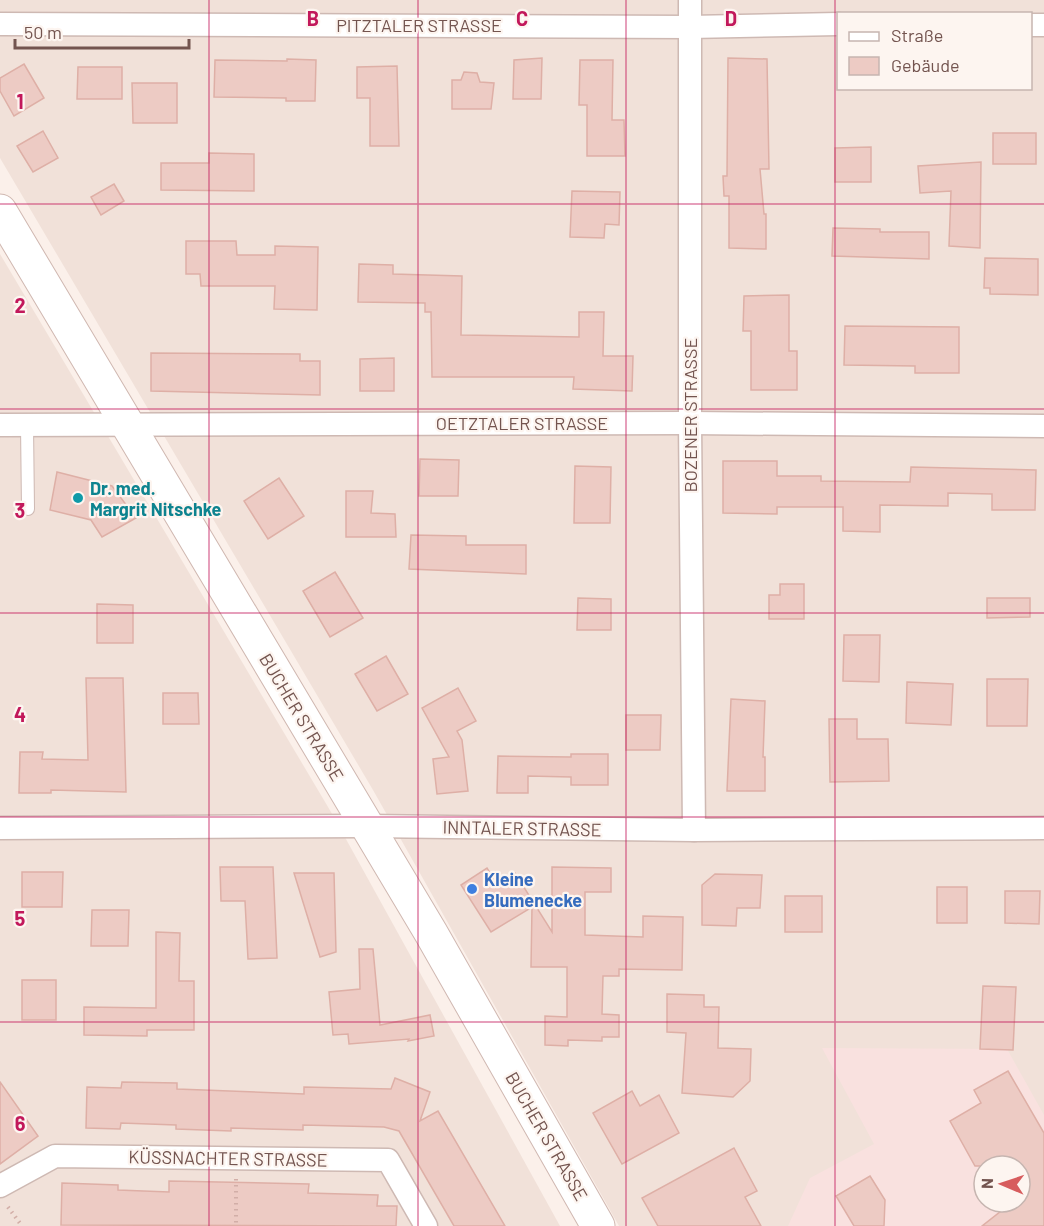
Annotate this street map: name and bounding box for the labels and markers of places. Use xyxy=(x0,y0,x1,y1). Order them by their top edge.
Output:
place label: Dr. med. Margrit Nitschke xyxy=(90,477,221,520)
marker: Dr. med. Margrit Nitschke xyxy=(71,491,85,505)
place label: Kleine Blumenecke xyxy=(484,868,582,911)
marker: Kleine Blumenecke xyxy=(465,882,479,896)

